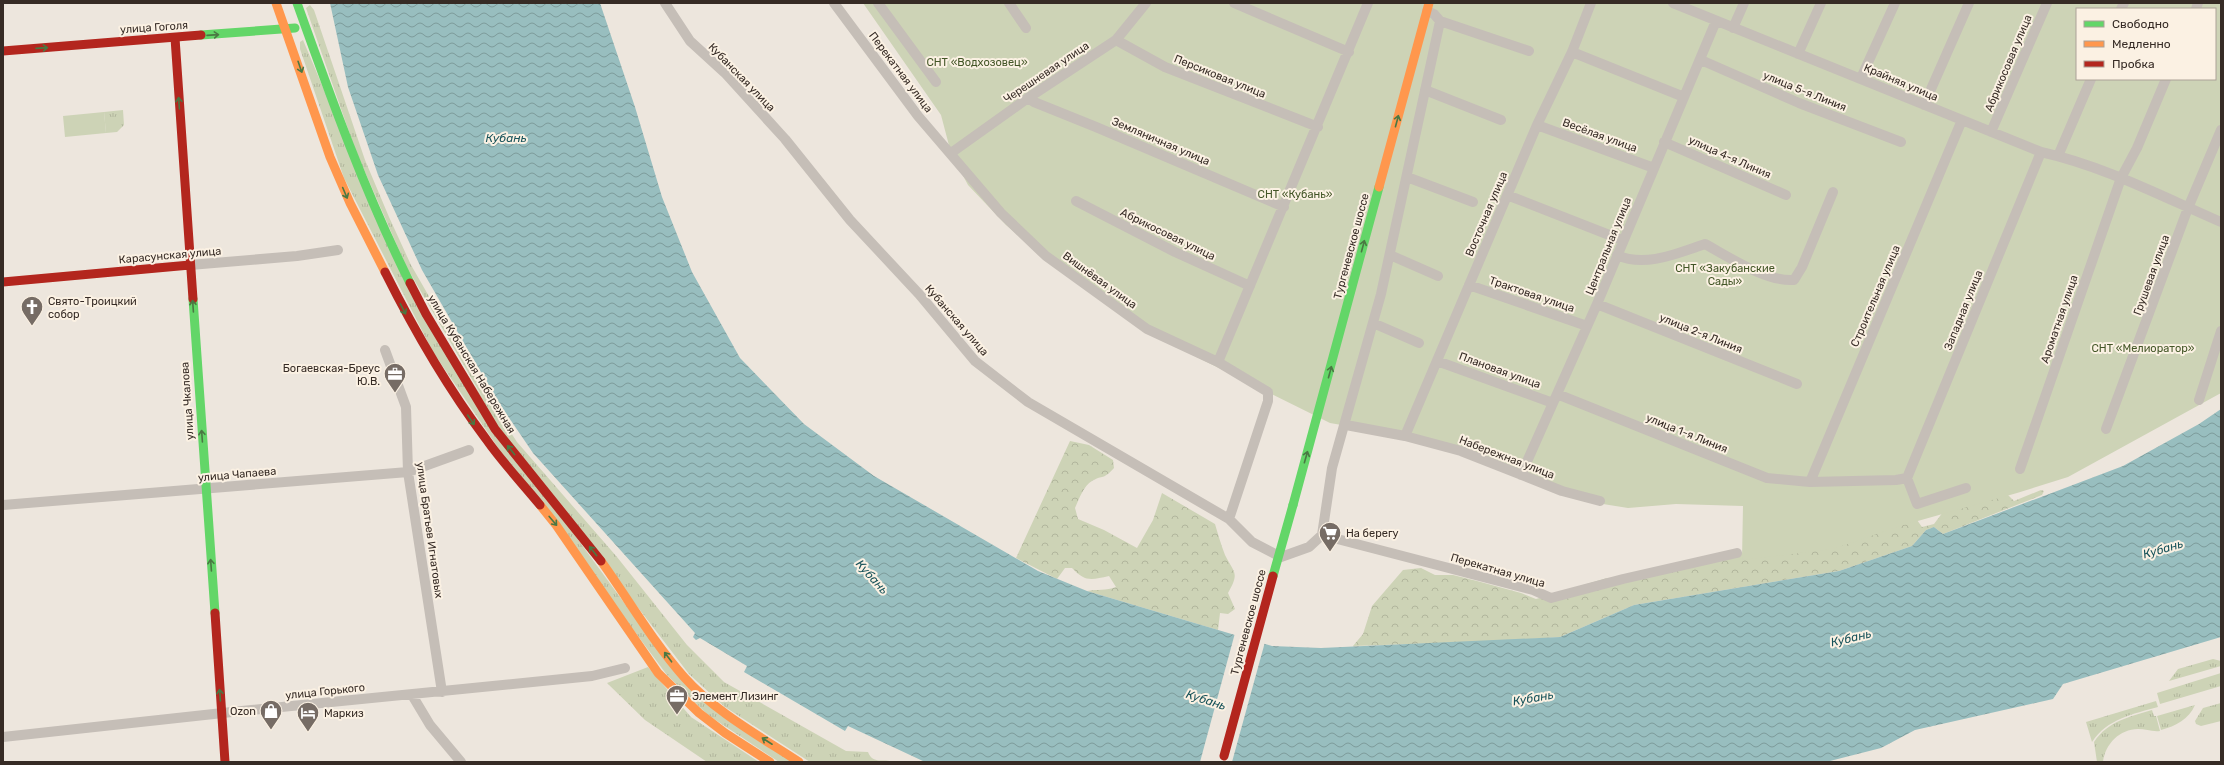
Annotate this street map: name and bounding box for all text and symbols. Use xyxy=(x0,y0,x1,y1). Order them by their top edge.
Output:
legend xyxy=(2076,8,2216,80)
street label: Абрикосовая улица xyxy=(1982,13,2035,114)
text: Свободно xyxy=(2112,17,2169,31)
street label: улица Гоголя xyxy=(120,19,189,36)
street label: Перекатная улица xyxy=(866,29,935,115)
one-way arrow xyxy=(206,32,219,39)
text: Медленно xyxy=(2112,37,2171,51)
street label: Черешневая улица xyxy=(1001,39,1091,106)
street label: Кубанская улица xyxy=(706,40,778,114)
one-way arrow xyxy=(35,44,48,51)
street label: Персиковая улица xyxy=(1172,52,1268,101)
park label: СНТ «Водхозовец» xyxy=(926,56,1028,69)
text: Пробка xyxy=(2112,57,2155,71)
one-way arrow xyxy=(297,60,304,73)
street label: Крайняя улица xyxy=(1862,61,1940,104)
street label: улица 5-я Линия xyxy=(1761,69,1848,114)
one-way arrow xyxy=(175,97,182,110)
street label: Земляничная улица xyxy=(1110,115,1212,168)
one-way arrow xyxy=(1394,115,1401,128)
street label: Весёлая улица xyxy=(1561,116,1639,155)
water label: Кубань xyxy=(485,131,527,145)
street label: улица 4-я Линия xyxy=(1686,133,1773,182)
street label: Восточная улица xyxy=(1463,170,1510,259)
one-way arrow xyxy=(342,186,350,198)
park label: СНТ «Кубань» xyxy=(1258,188,1333,201)
street label: Тургеневское шоссе xyxy=(1331,192,1372,300)
street label: Центральная улица xyxy=(1583,195,1634,297)
street label: Абрикосовая улица xyxy=(1118,206,1217,263)
street label: Грушевая улица xyxy=(2131,233,2172,317)
one-way arrow xyxy=(1360,240,1368,253)
street label: Строительная улица xyxy=(1848,243,1903,349)
street label: Карасунская улица xyxy=(118,245,222,266)
street label: Вишнёвая улица xyxy=(1060,249,1139,312)
park label: СНТ «Закубанские Сады» xyxy=(1675,262,1775,288)
street label: Западная улица xyxy=(1941,268,1985,352)
street label: Ароматная улица xyxy=(2038,273,2081,365)
street label: Трактовая улица xyxy=(1487,274,1576,315)
street label: Кубанская улица xyxy=(922,282,991,359)
street label: улица Кубанская Набережная xyxy=(425,293,518,436)
church icon: Свято-Троицкий собор xyxy=(19,294,45,327)
place label: Свято-Троицкий собор xyxy=(48,295,137,321)
one-way arrow xyxy=(189,300,196,313)
one-way arrow xyxy=(400,303,407,315)
street label: улица 2-я Линия xyxy=(1657,311,1744,356)
park label: СНТ «Мелиоратор» xyxy=(2092,342,2195,355)
street label: Плановая улица xyxy=(1457,350,1542,391)
street label: улица Чкалова xyxy=(178,361,197,441)
office icon: Богаевская-Бреус Ю.В. xyxy=(382,361,408,394)
place label: Богаевская-Бреус Ю.В. xyxy=(283,362,380,388)
one-way arrow xyxy=(1326,366,1334,379)
street label: улица 1-я Линия xyxy=(1644,411,1730,456)
one-way arrow xyxy=(467,414,476,425)
one-way arrow xyxy=(199,430,206,443)
street label: Набережная улица xyxy=(1457,433,1556,482)
one-way arrow xyxy=(507,445,516,456)
one-way arrow xyxy=(1303,451,1310,464)
street label: улица Братьев Игнатовых xyxy=(413,461,446,599)
street label: улица Чапаева xyxy=(197,465,277,484)
one-way arrow xyxy=(549,515,557,526)
supermarket icon: На берегу xyxy=(1317,520,1343,553)
place label: На берегу xyxy=(1346,527,1399,540)
water label: Кубань xyxy=(2141,537,2185,561)
one-way arrow xyxy=(589,546,598,557)
street label: Перекатная улица xyxy=(1449,551,1546,590)
water label: Кубань xyxy=(853,557,891,597)
one-way arrow xyxy=(208,559,215,572)
street label: Тургеневское шоссе xyxy=(1228,568,1269,676)
water label: Кубань xyxy=(1829,627,1873,649)
one-way arrow xyxy=(664,652,673,663)
street label: улица Горького xyxy=(285,681,366,702)
office icon: Элемент Лизинг xyxy=(664,683,690,716)
water label: Кубань xyxy=(1184,687,1228,713)
water label: Кубань xyxy=(1512,688,1554,708)
one-way arrow xyxy=(217,689,224,702)
place label: Элемент Лизинг xyxy=(692,690,779,703)
shop icon: Ozon xyxy=(258,698,284,731)
hotel icon: Маркиз xyxy=(295,700,321,733)
place label: Ozon xyxy=(230,705,256,718)
place label: Маркиз xyxy=(324,707,364,720)
one-way arrow xyxy=(762,737,773,745)

